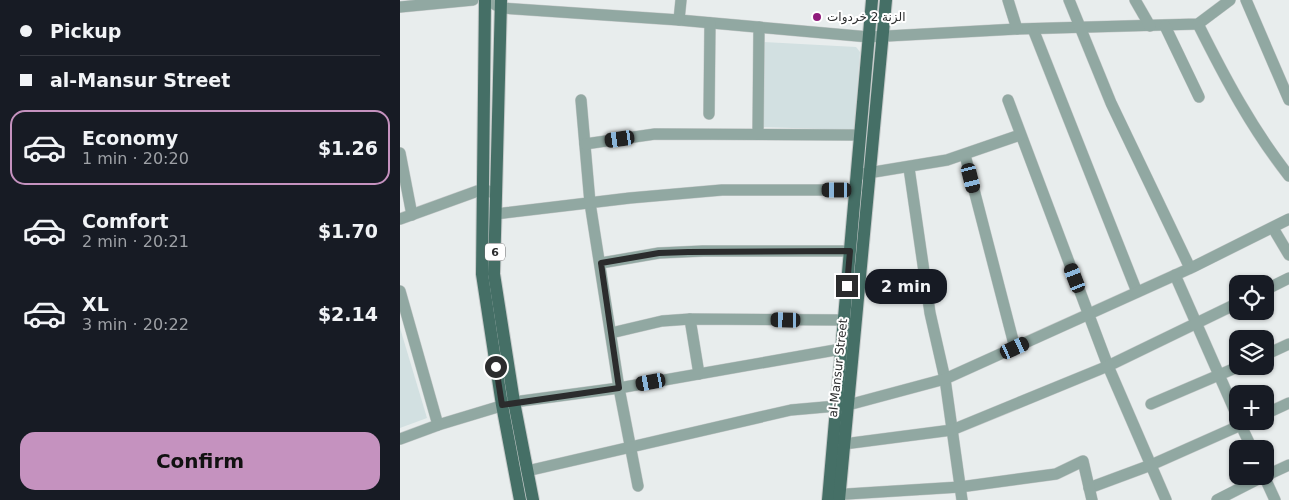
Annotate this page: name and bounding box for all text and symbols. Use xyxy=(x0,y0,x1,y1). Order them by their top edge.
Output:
place label: الزنة 2 خردوات xyxy=(827,10,905,25)
marker: الزنة 2 خردوات xyxy=(811,11,823,23)
text: Pickup xyxy=(50,20,121,42)
text: al-Mansur Street xyxy=(50,69,230,91)
icon: car xyxy=(22,125,67,170)
text: Economy xyxy=(82,127,178,149)
car xyxy=(604,129,635,149)
text: $1.26 xyxy=(318,137,378,159)
text: 1 min · 20:20 xyxy=(82,149,189,168)
car xyxy=(960,162,981,194)
car xyxy=(822,183,852,198)
icon: car xyxy=(22,208,67,253)
text: Comfort xyxy=(82,210,169,232)
text: $1.70 xyxy=(318,220,378,242)
text: 2 min · 20:21 xyxy=(82,232,189,251)
road number: 6 xyxy=(485,243,505,260)
car xyxy=(1062,261,1087,295)
callout: 2 min xyxy=(864,268,947,304)
route end xyxy=(836,275,858,297)
map controls xyxy=(1229,275,1274,485)
button: locate xyxy=(1229,275,1274,320)
text: 2 min xyxy=(881,277,931,296)
icon: car xyxy=(22,291,67,336)
text: XL xyxy=(82,293,109,315)
text: $2.14 xyxy=(318,303,378,325)
car xyxy=(770,312,801,328)
text: 3 min · 20:22 xyxy=(82,315,189,334)
street label: al-Mansur Street xyxy=(826,318,850,418)
button: layers xyxy=(1229,330,1274,375)
car xyxy=(998,335,1031,361)
route start xyxy=(485,356,507,378)
car xyxy=(634,372,667,392)
button: + xyxy=(1229,385,1274,430)
button: Confirm xyxy=(20,432,380,490)
button: − xyxy=(1229,440,1274,485)

